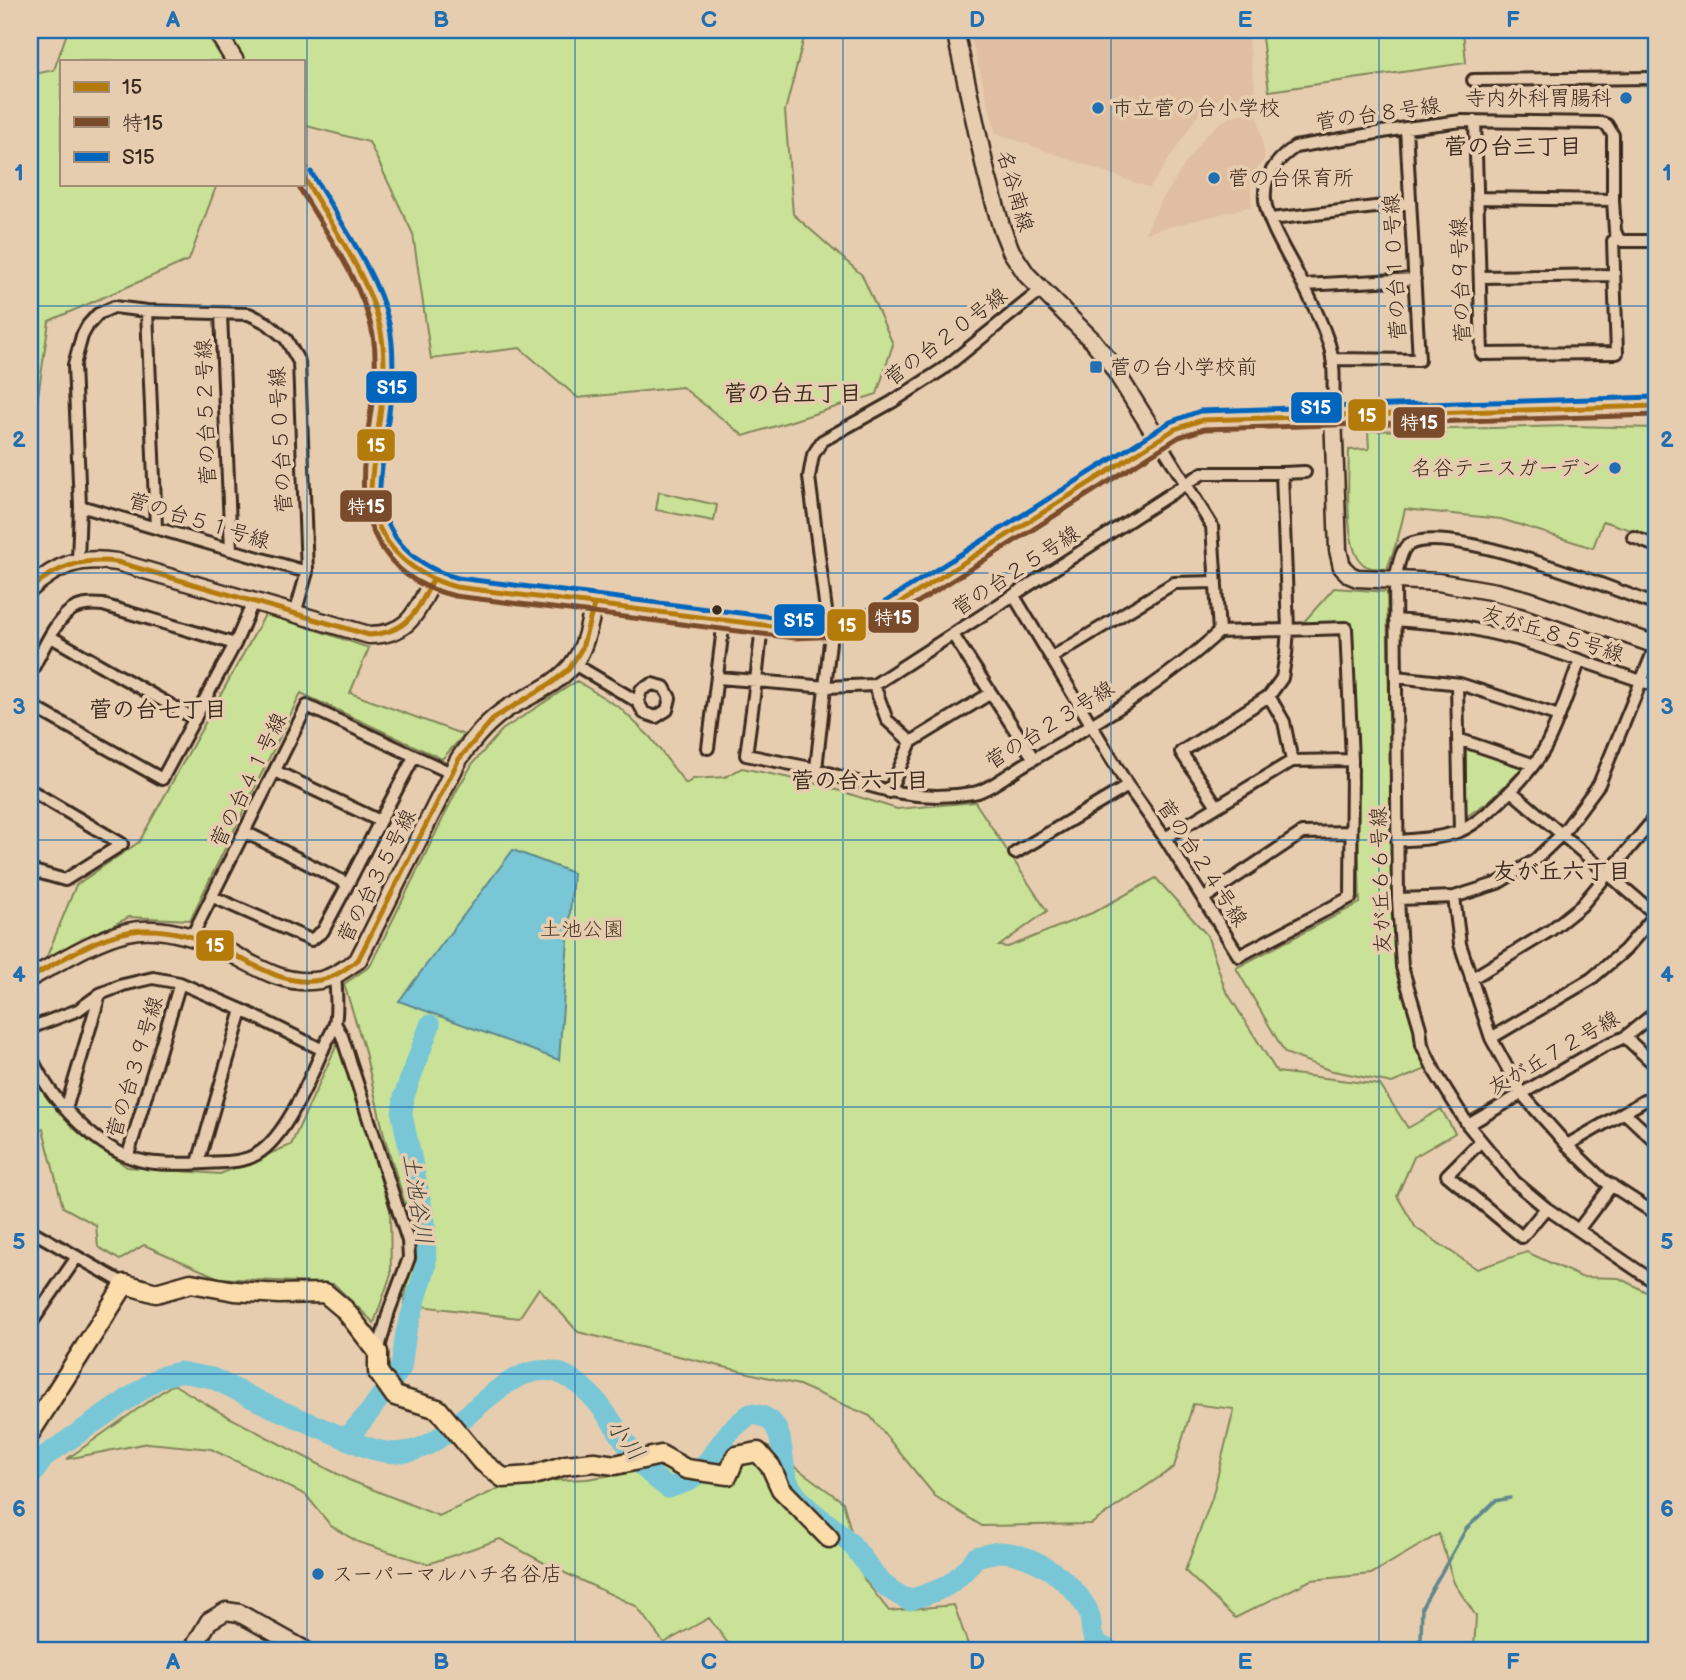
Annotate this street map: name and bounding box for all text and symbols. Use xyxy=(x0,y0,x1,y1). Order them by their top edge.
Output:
text: A xyxy=(165,6,181,34)
text: B xyxy=(433,6,449,34)
text: C xyxy=(701,6,717,34)
text: D xyxy=(969,6,985,34)
text: E xyxy=(1238,6,1253,34)
text: F xyxy=(1506,6,1520,34)
legend xyxy=(60,60,304,186)
text: 15 xyxy=(122,75,142,100)
place label: 寺内外科胃腸科 xyxy=(1465,86,1612,111)
marker: 寺内外科胃腸科 xyxy=(1618,90,1634,106)
street label: 菅の台８号線 xyxy=(1314,93,1442,135)
place label: 市立菅の台小学校 xyxy=(1112,96,1280,121)
marker: 市立菅の台小学校 xyxy=(1090,100,1106,116)
text: 特15 xyxy=(122,111,163,136)
district label: 菅の台三丁目 xyxy=(1444,133,1582,161)
text: S15 xyxy=(122,145,155,170)
street label: 名谷南線 xyxy=(991,147,1039,235)
text: 1 xyxy=(14,159,24,187)
text: 1 xyxy=(1662,159,1672,187)
place label: 菅の台保育所 xyxy=(1228,166,1354,191)
marker: 菅の台保育所 xyxy=(1206,170,1222,186)
street label: 菅の台１０号線 xyxy=(1379,193,1411,341)
street label: 菅の台９号線 xyxy=(1446,217,1476,343)
street label: 菅の台２０号線 xyxy=(880,283,1012,391)
street label: 菅の台５２号線 xyxy=(191,338,221,486)
place label: 菅の台小学校前 xyxy=(1110,355,1257,380)
marker: 菅の台小学校前 xyxy=(1088,359,1104,375)
street label: 菅の台５０号線 xyxy=(265,366,297,514)
line badge: S15 xyxy=(365,370,418,404)
text: S15 xyxy=(377,377,407,400)
district label: 菅の台五丁目 xyxy=(724,380,862,408)
line badge: S15 xyxy=(1290,391,1343,424)
text: S15 xyxy=(1301,397,1331,420)
line badge: 15 xyxy=(1347,398,1387,432)
text: 15 xyxy=(1358,405,1377,428)
line badge: 特15 xyxy=(1392,406,1446,439)
text: 特15 xyxy=(1400,412,1438,435)
text: 2 xyxy=(12,426,26,454)
text: 2 xyxy=(1660,426,1674,454)
line badge: 15 xyxy=(356,428,396,462)
text: 15 xyxy=(367,435,386,458)
place label: 名谷テニスガーデン xyxy=(1412,456,1601,481)
marker: 名谷テニスガーデン xyxy=(1607,460,1623,476)
street label: 菅の台５１号線 xyxy=(125,488,273,554)
line badge: 特15 xyxy=(339,489,393,523)
text: 特15 xyxy=(347,496,385,519)
street label: 菅の台２５号線 xyxy=(948,520,1084,622)
line badge: 特15 xyxy=(867,601,920,634)
street label: 友が丘８５号線 xyxy=(1479,601,1627,667)
unlabelled marker xyxy=(710,603,724,617)
line badge: S15 xyxy=(773,603,826,637)
text: 特15 xyxy=(874,607,912,630)
line badge: 15 xyxy=(826,608,867,642)
text: S15 xyxy=(784,610,814,633)
text: 15 xyxy=(838,615,857,638)
street label: 菅の台２３号線 xyxy=(981,675,1119,775)
text: 3 xyxy=(12,693,26,721)
text: 3 xyxy=(1660,693,1674,721)
district label: 菅の台七丁目 xyxy=(89,696,227,724)
street label: 菅の台４１号線 xyxy=(206,708,292,852)
district label: 菅の台六丁目 xyxy=(791,767,929,795)
street label: 菅の台２４号線 xyxy=(1151,795,1253,931)
street label: 菅の台３５号線 xyxy=(332,805,422,947)
street label: 友が丘６６号線 xyxy=(1366,806,1396,954)
district label: 友が丘六丁目 xyxy=(1493,858,1631,886)
park label: 土池公園 xyxy=(540,917,624,942)
line badge: 15 xyxy=(195,929,235,962)
text: 15 xyxy=(206,935,225,958)
text: 4 xyxy=(12,961,26,989)
text: 4 xyxy=(1660,961,1674,989)
street label: 菅の台３９号線 xyxy=(102,993,168,1141)
street label: 友が丘７２号線 xyxy=(1484,1005,1624,1101)
water label: 土池谷川 xyxy=(396,1151,438,1247)
text: 5 xyxy=(12,1228,26,1256)
text: 5 xyxy=(1660,1228,1674,1256)
water label: 小川 xyxy=(600,1413,650,1467)
text: 6 xyxy=(12,1495,26,1523)
text: 6 xyxy=(1660,1495,1674,1523)
place label: スーパーマルハチ名谷店 xyxy=(332,1562,562,1587)
marker: スーパーマルハチ名谷店 xyxy=(310,1566,326,1582)
text: A xyxy=(165,1648,181,1676)
text: B xyxy=(433,1648,449,1676)
text: C xyxy=(701,1648,717,1676)
text: D xyxy=(969,1648,985,1676)
text: E xyxy=(1238,1648,1253,1676)
text: F xyxy=(1506,1648,1520,1676)

